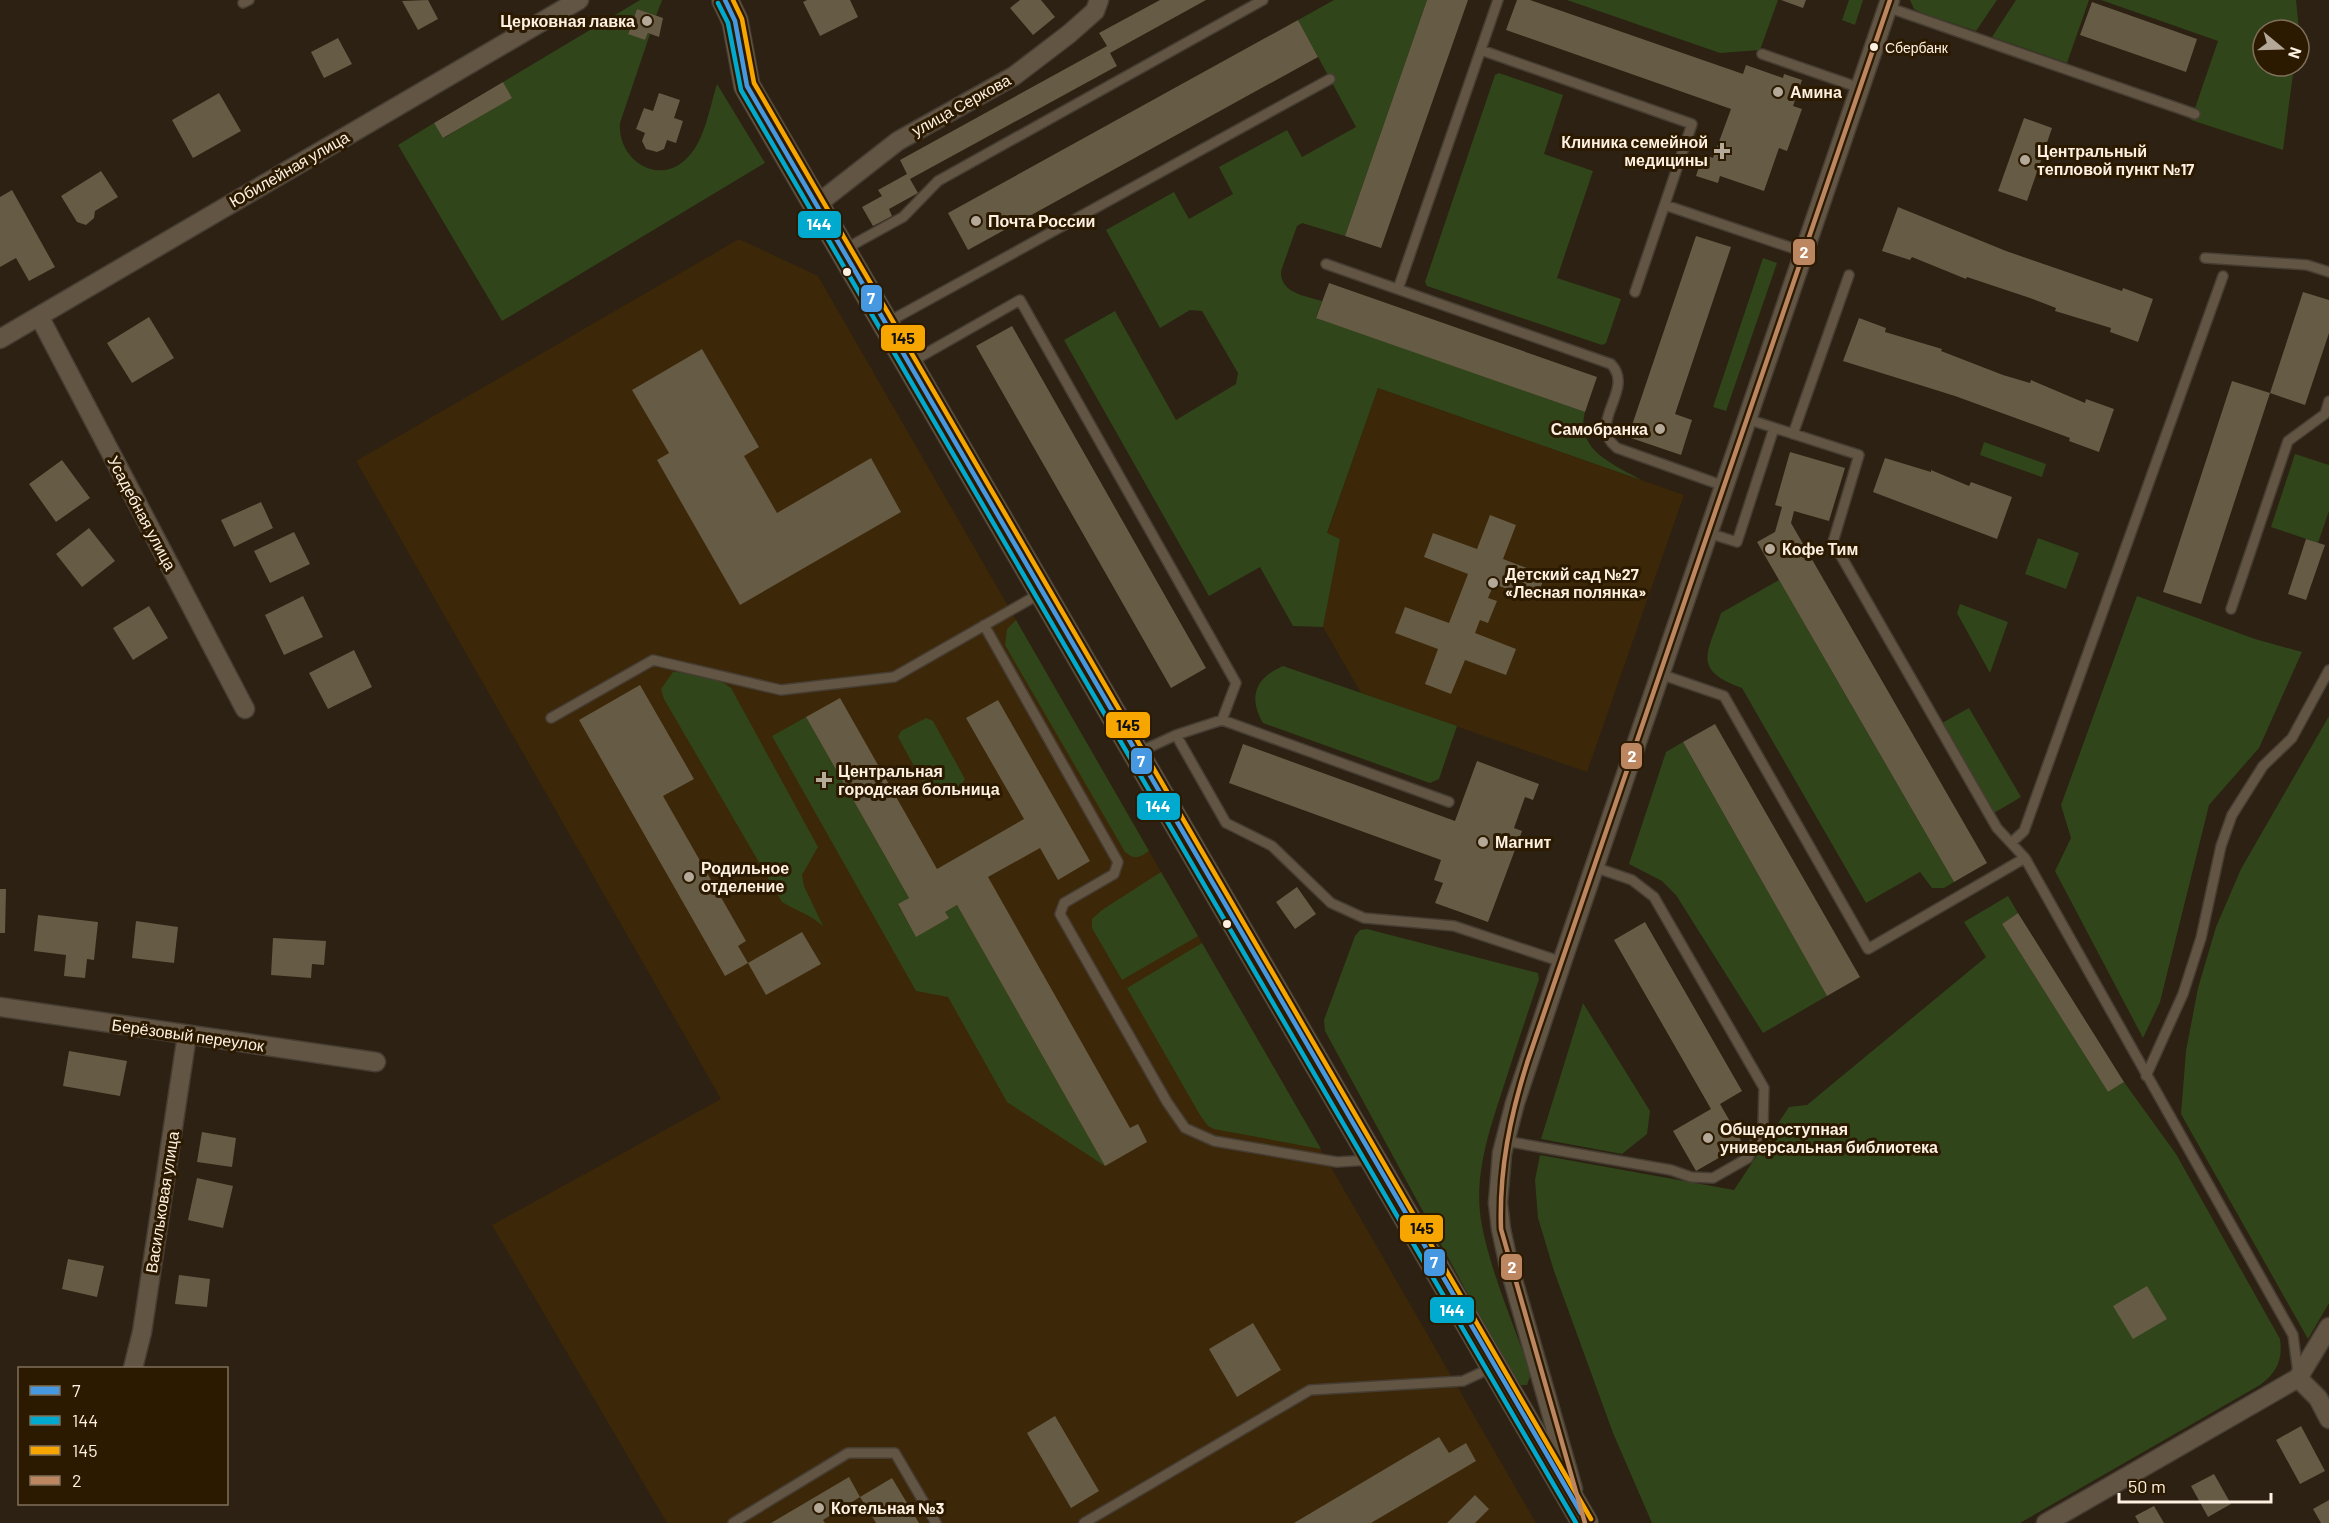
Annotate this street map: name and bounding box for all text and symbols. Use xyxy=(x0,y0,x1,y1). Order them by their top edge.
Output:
place label: Церковная лавка xyxy=(500,11,635,30)
marker: Церковная лавка xyxy=(640,14,654,28)
north arrow xyxy=(2251,18,2311,78)
place label: Сбербанк xyxy=(1885,39,1949,56)
marker: Сбербанк xyxy=(1868,41,1880,53)
text: N xyxy=(2285,45,2306,61)
street label: улица Серкова xyxy=(908,70,1013,139)
place label: Амина xyxy=(1790,82,1842,101)
marker: Амина xyxy=(1771,85,1785,99)
street label: Юбилейная улица xyxy=(226,127,352,211)
place label: Клиника семейной медицины xyxy=(1561,132,1708,169)
place label: Центральный тепловой пункт №17 xyxy=(2037,141,2194,178)
marker: Клиника семейной медицины xyxy=(1713,142,1731,160)
marker: Центральный тепловой пункт №17 xyxy=(2018,153,2032,167)
line badge: 144 xyxy=(797,210,842,239)
place label: Почта России xyxy=(988,211,1095,230)
text: 144 xyxy=(806,214,832,233)
marker: Почта России xyxy=(969,214,983,228)
line badge: 2 xyxy=(1792,238,1816,266)
text: 2 xyxy=(1800,242,1809,261)
unlabelled marker xyxy=(841,266,853,278)
line badge: 7 xyxy=(860,284,883,313)
text: 7 xyxy=(867,288,875,307)
line badge: 145 xyxy=(880,324,926,352)
text: 145 xyxy=(891,328,915,347)
place label: Самобранка xyxy=(1551,419,1648,438)
marker: Самобранка xyxy=(1653,422,1667,436)
street label: Усадебная улица xyxy=(104,452,181,573)
place label: Кофе Тим xyxy=(1782,539,1858,558)
marker: Кофе Тим xyxy=(1763,542,1777,556)
place label: Детский сад №27 «Лесная полянка» xyxy=(1505,564,1646,601)
marker: Детский сад №27 «Лесная полянка» xyxy=(1486,576,1500,590)
line badge: 145 xyxy=(1105,711,1151,739)
text: 145 xyxy=(1116,715,1140,734)
line badge: 2 xyxy=(1620,742,1643,770)
text: 2 xyxy=(1628,746,1637,765)
line badge: 7 xyxy=(1130,747,1153,775)
text: 7 xyxy=(1137,751,1145,770)
place label: Центральная городская больница xyxy=(838,761,1000,798)
marker: Центральная городская больница xyxy=(815,771,833,789)
line badge: 144 xyxy=(1136,792,1181,821)
text: 144 xyxy=(1145,796,1171,815)
place label: Магнит xyxy=(1495,832,1552,851)
marker: Магнит xyxy=(1476,835,1490,849)
place label: Родильное отделение xyxy=(701,858,789,895)
marker: Родильное отделение xyxy=(682,870,696,884)
unlabelled marker xyxy=(1221,918,1233,930)
street label: Берёзовый переулок xyxy=(111,1014,266,1055)
place label: Общедоступная универсальная библиотека xyxy=(1720,1119,1938,1156)
street label: Васильковая улица xyxy=(141,1130,182,1274)
marker: Общедоступная универсальная библиотека xyxy=(1701,1131,1715,1145)
line badge: 145 xyxy=(1399,1214,1444,1243)
text: 145 xyxy=(1410,1218,1434,1237)
line badge: 7 xyxy=(1423,1248,1446,1277)
text: 7 xyxy=(1430,1252,1438,1271)
line badge: 2 xyxy=(1500,1253,1523,1281)
text: 2 xyxy=(1508,1257,1517,1276)
line badge: 144 xyxy=(1429,1296,1475,1324)
text: 144 xyxy=(1439,1300,1465,1319)
legend xyxy=(18,1367,228,1505)
text: 7 xyxy=(72,1379,81,1401)
text: 144 xyxy=(72,1409,98,1431)
text: 145 xyxy=(72,1439,97,1461)
scale bar xyxy=(2119,1466,2270,1504)
text: 2 xyxy=(72,1469,82,1491)
text: 50 m xyxy=(2128,1475,2166,1497)
place label: Котельная №3 xyxy=(831,1498,944,1517)
marker: Котельная №3 xyxy=(812,1501,826,1515)

